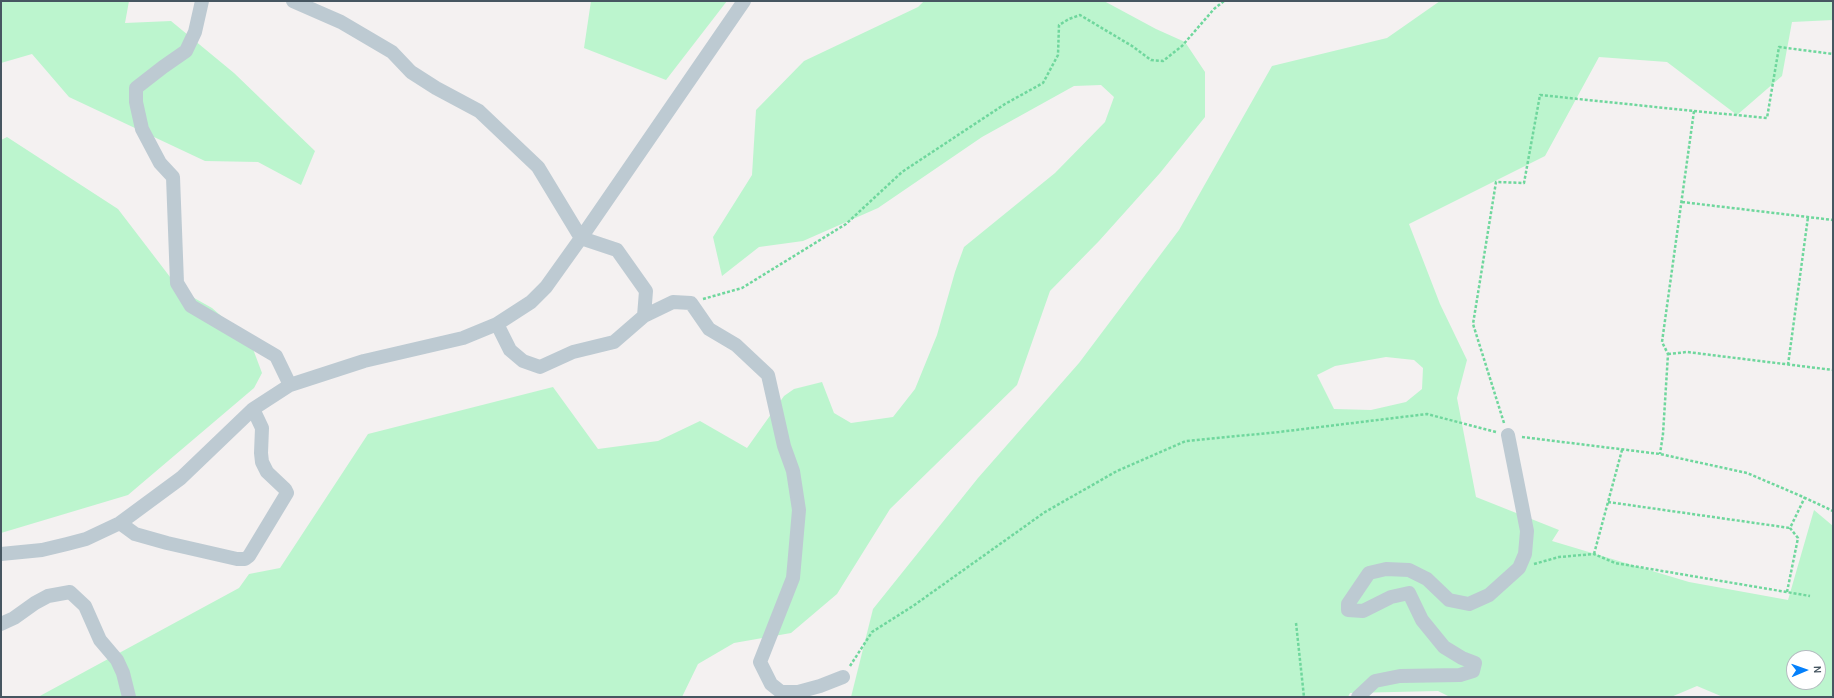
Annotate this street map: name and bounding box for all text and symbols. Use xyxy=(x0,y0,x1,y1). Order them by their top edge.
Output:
north arrow xyxy=(1786,650,1826,690)
text: N xyxy=(1811,665,1824,674)

